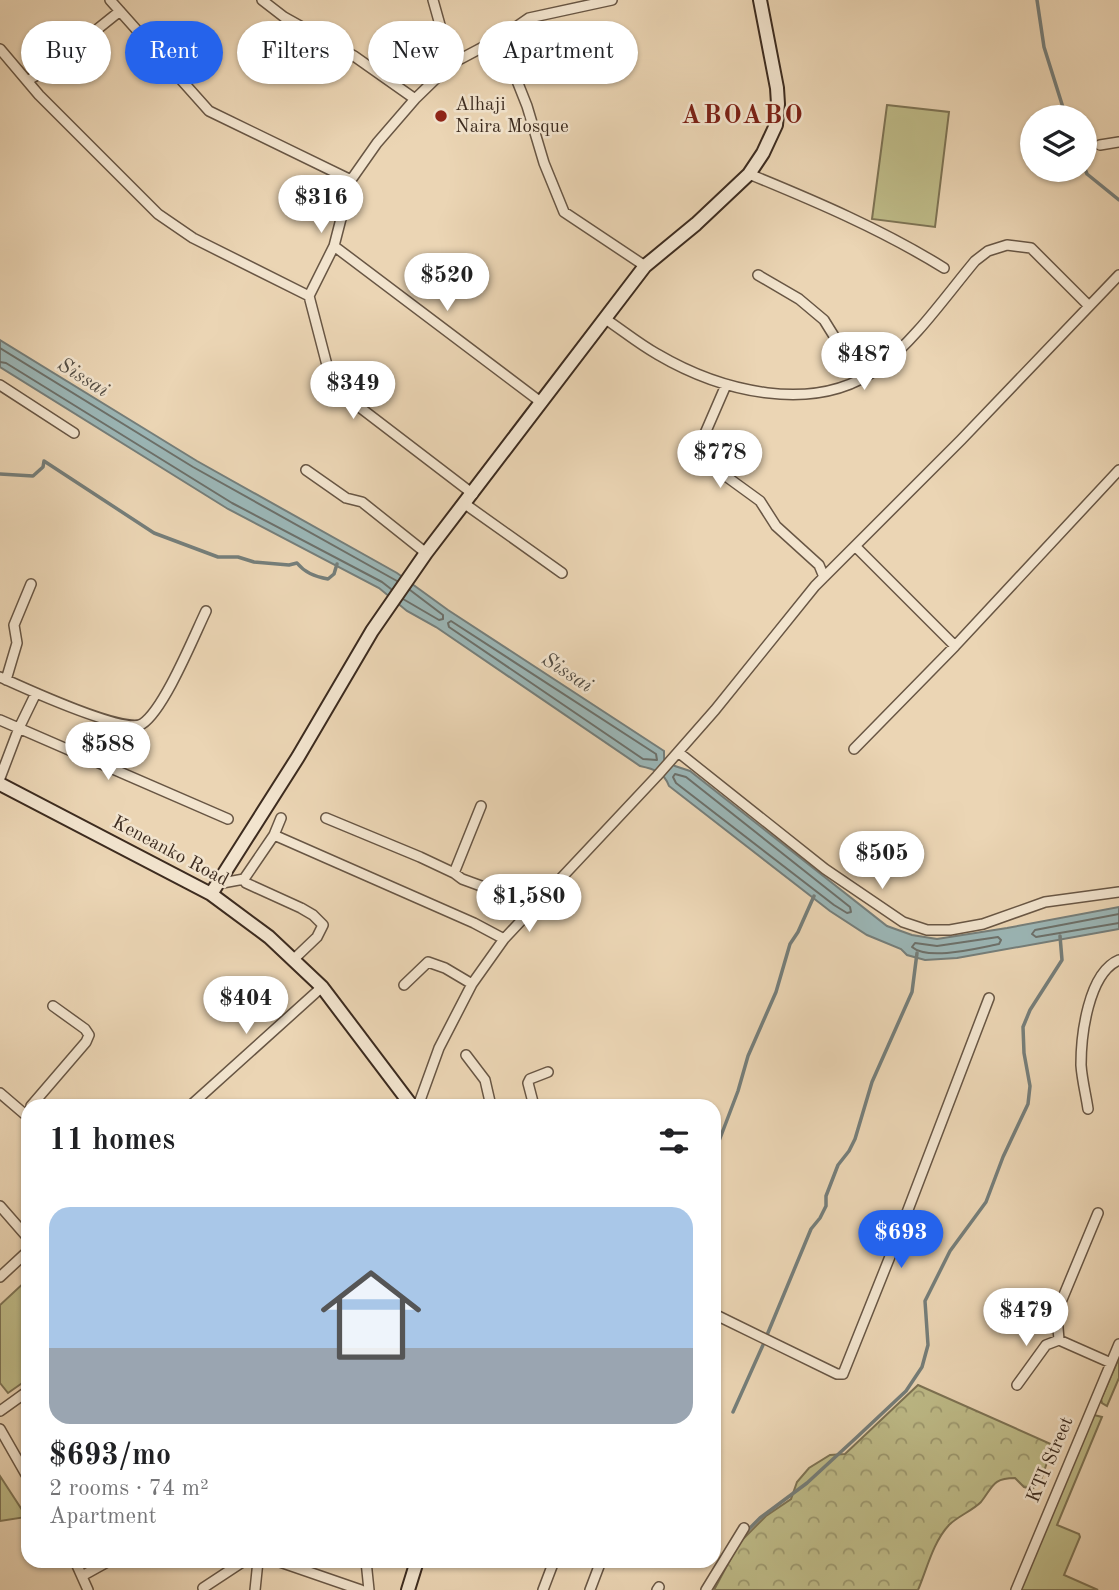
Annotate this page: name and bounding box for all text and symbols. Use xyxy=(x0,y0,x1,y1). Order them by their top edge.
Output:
chip: Buy xyxy=(21,21,111,84)
chip: Rent xyxy=(125,21,223,84)
chip: Filters xyxy=(237,21,354,84)
chip: New xyxy=(368,21,464,84)
chip: Apartment xyxy=(478,21,638,84)
place label: Alhaji Naira Mosque xyxy=(455,96,569,137)
district label: ABOABO xyxy=(681,103,805,129)
map controls xyxy=(1020,105,1097,182)
button: layers xyxy=(1020,105,1097,182)
marker: Alhaji Naira Mosque xyxy=(433,108,449,124)
pin: $316 xyxy=(280,176,362,235)
text: $316 xyxy=(294,186,348,209)
pin: $520 xyxy=(406,254,488,313)
text: $520 xyxy=(420,264,474,287)
pin: $487 xyxy=(823,332,905,392)
text: $487 xyxy=(837,343,891,366)
water label: Sissai xyxy=(54,354,112,402)
pin: $349 xyxy=(312,362,394,421)
text: $349 xyxy=(326,372,380,395)
pin: $778 xyxy=(679,430,761,490)
text: $778 xyxy=(693,441,747,464)
water label: Sissai xyxy=(538,649,596,697)
pin: $588 xyxy=(67,722,149,782)
text: $588 xyxy=(81,733,135,756)
street label: Keneanko Road xyxy=(109,813,231,891)
pin: $505 xyxy=(841,832,923,891)
text: $505 xyxy=(855,842,909,865)
pin: $1,580 xyxy=(472,874,586,934)
text: $1,580 xyxy=(492,885,566,908)
pin: $404 xyxy=(205,976,287,1036)
text: $404 xyxy=(219,987,273,1010)
icon: filters xyxy=(655,1122,693,1160)
text: 11 homes xyxy=(49,1126,175,1156)
pin: $693 xyxy=(860,1210,942,1270)
text: $693 xyxy=(874,1221,928,1244)
icon: home xyxy=(308,1252,434,1378)
pin: $479 xyxy=(985,1288,1067,1348)
text: $479 xyxy=(999,1299,1053,1322)
street label: KTI Street xyxy=(1024,1414,1078,1506)
text: $693/mo xyxy=(49,1441,171,1471)
text: 2 rooms · 74 m² xyxy=(49,1477,209,1500)
text: Apartment xyxy=(49,1505,157,1528)

